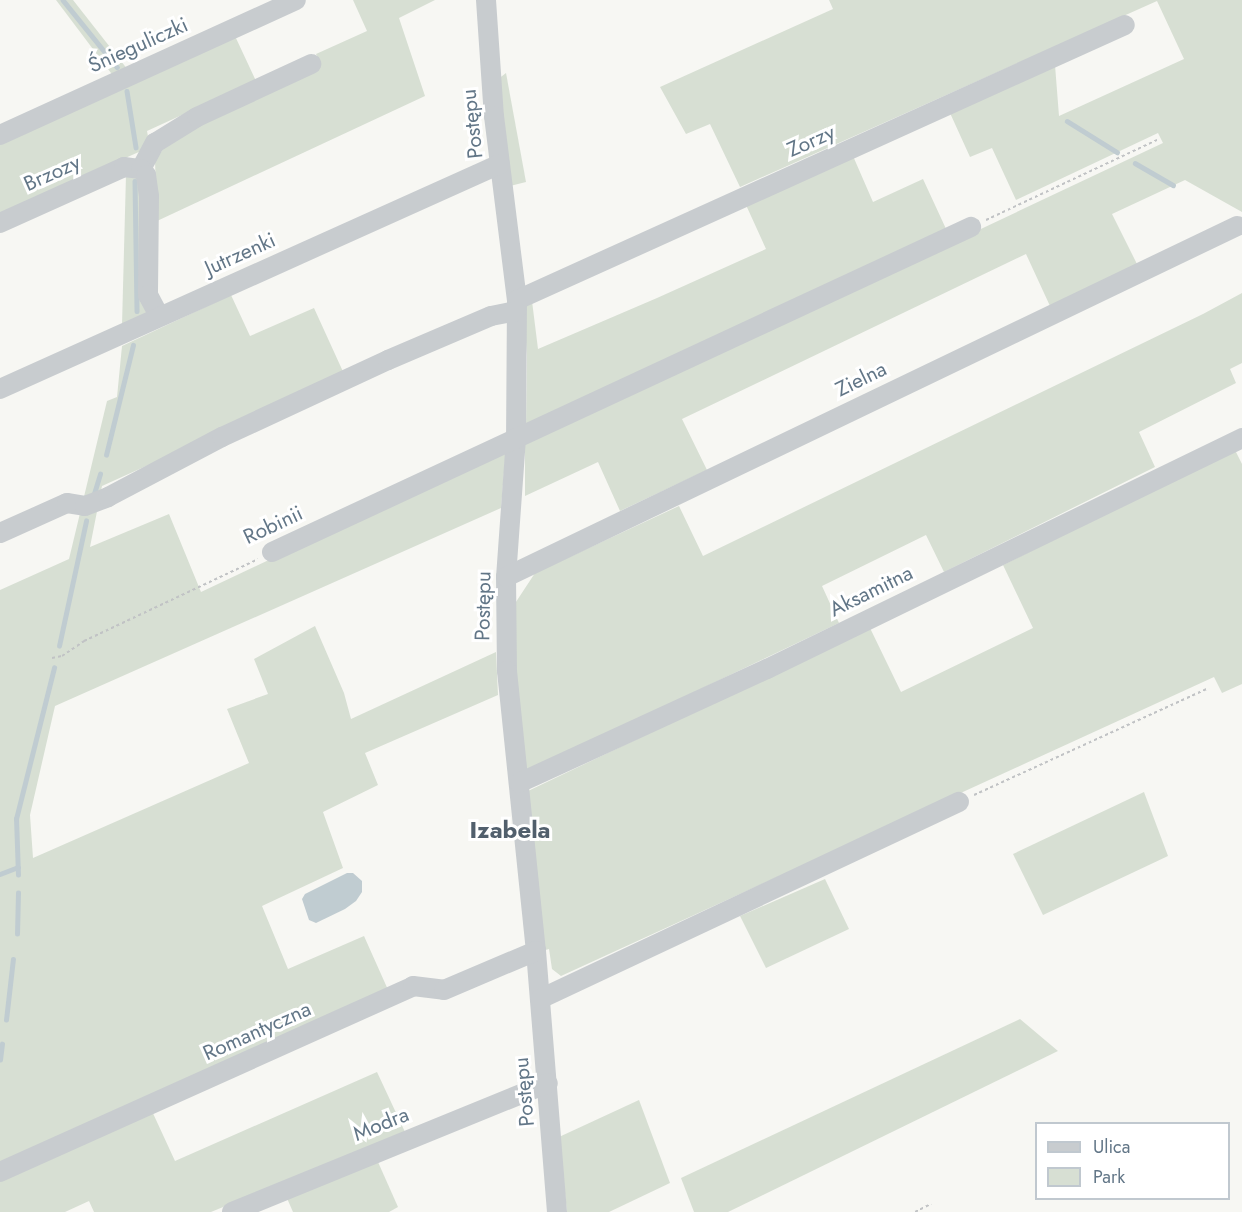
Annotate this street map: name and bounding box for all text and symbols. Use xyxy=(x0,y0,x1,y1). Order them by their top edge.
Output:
street label: Śnieguliczki xyxy=(84,12,192,78)
street label: Postępu xyxy=(456,88,488,160)
street label: Zorzy xyxy=(783,119,839,163)
street label: Brzozy xyxy=(20,149,84,197)
street label: Jutrzenki xyxy=(201,227,279,281)
street label: Zielna xyxy=(831,356,891,402)
street label: Robinii xyxy=(239,500,307,550)
street label: Aksamitna xyxy=(825,560,917,622)
street label: Postępu xyxy=(470,571,496,641)
district label: Izabela xyxy=(469,816,551,844)
street label: Romantyczna xyxy=(199,996,315,1066)
street label: Postępu xyxy=(508,1056,540,1128)
street label: Modra xyxy=(350,1102,412,1146)
legend xyxy=(1035,1122,1230,1200)
text: Ulica xyxy=(1093,1134,1130,1160)
text: Park xyxy=(1093,1164,1125,1190)

